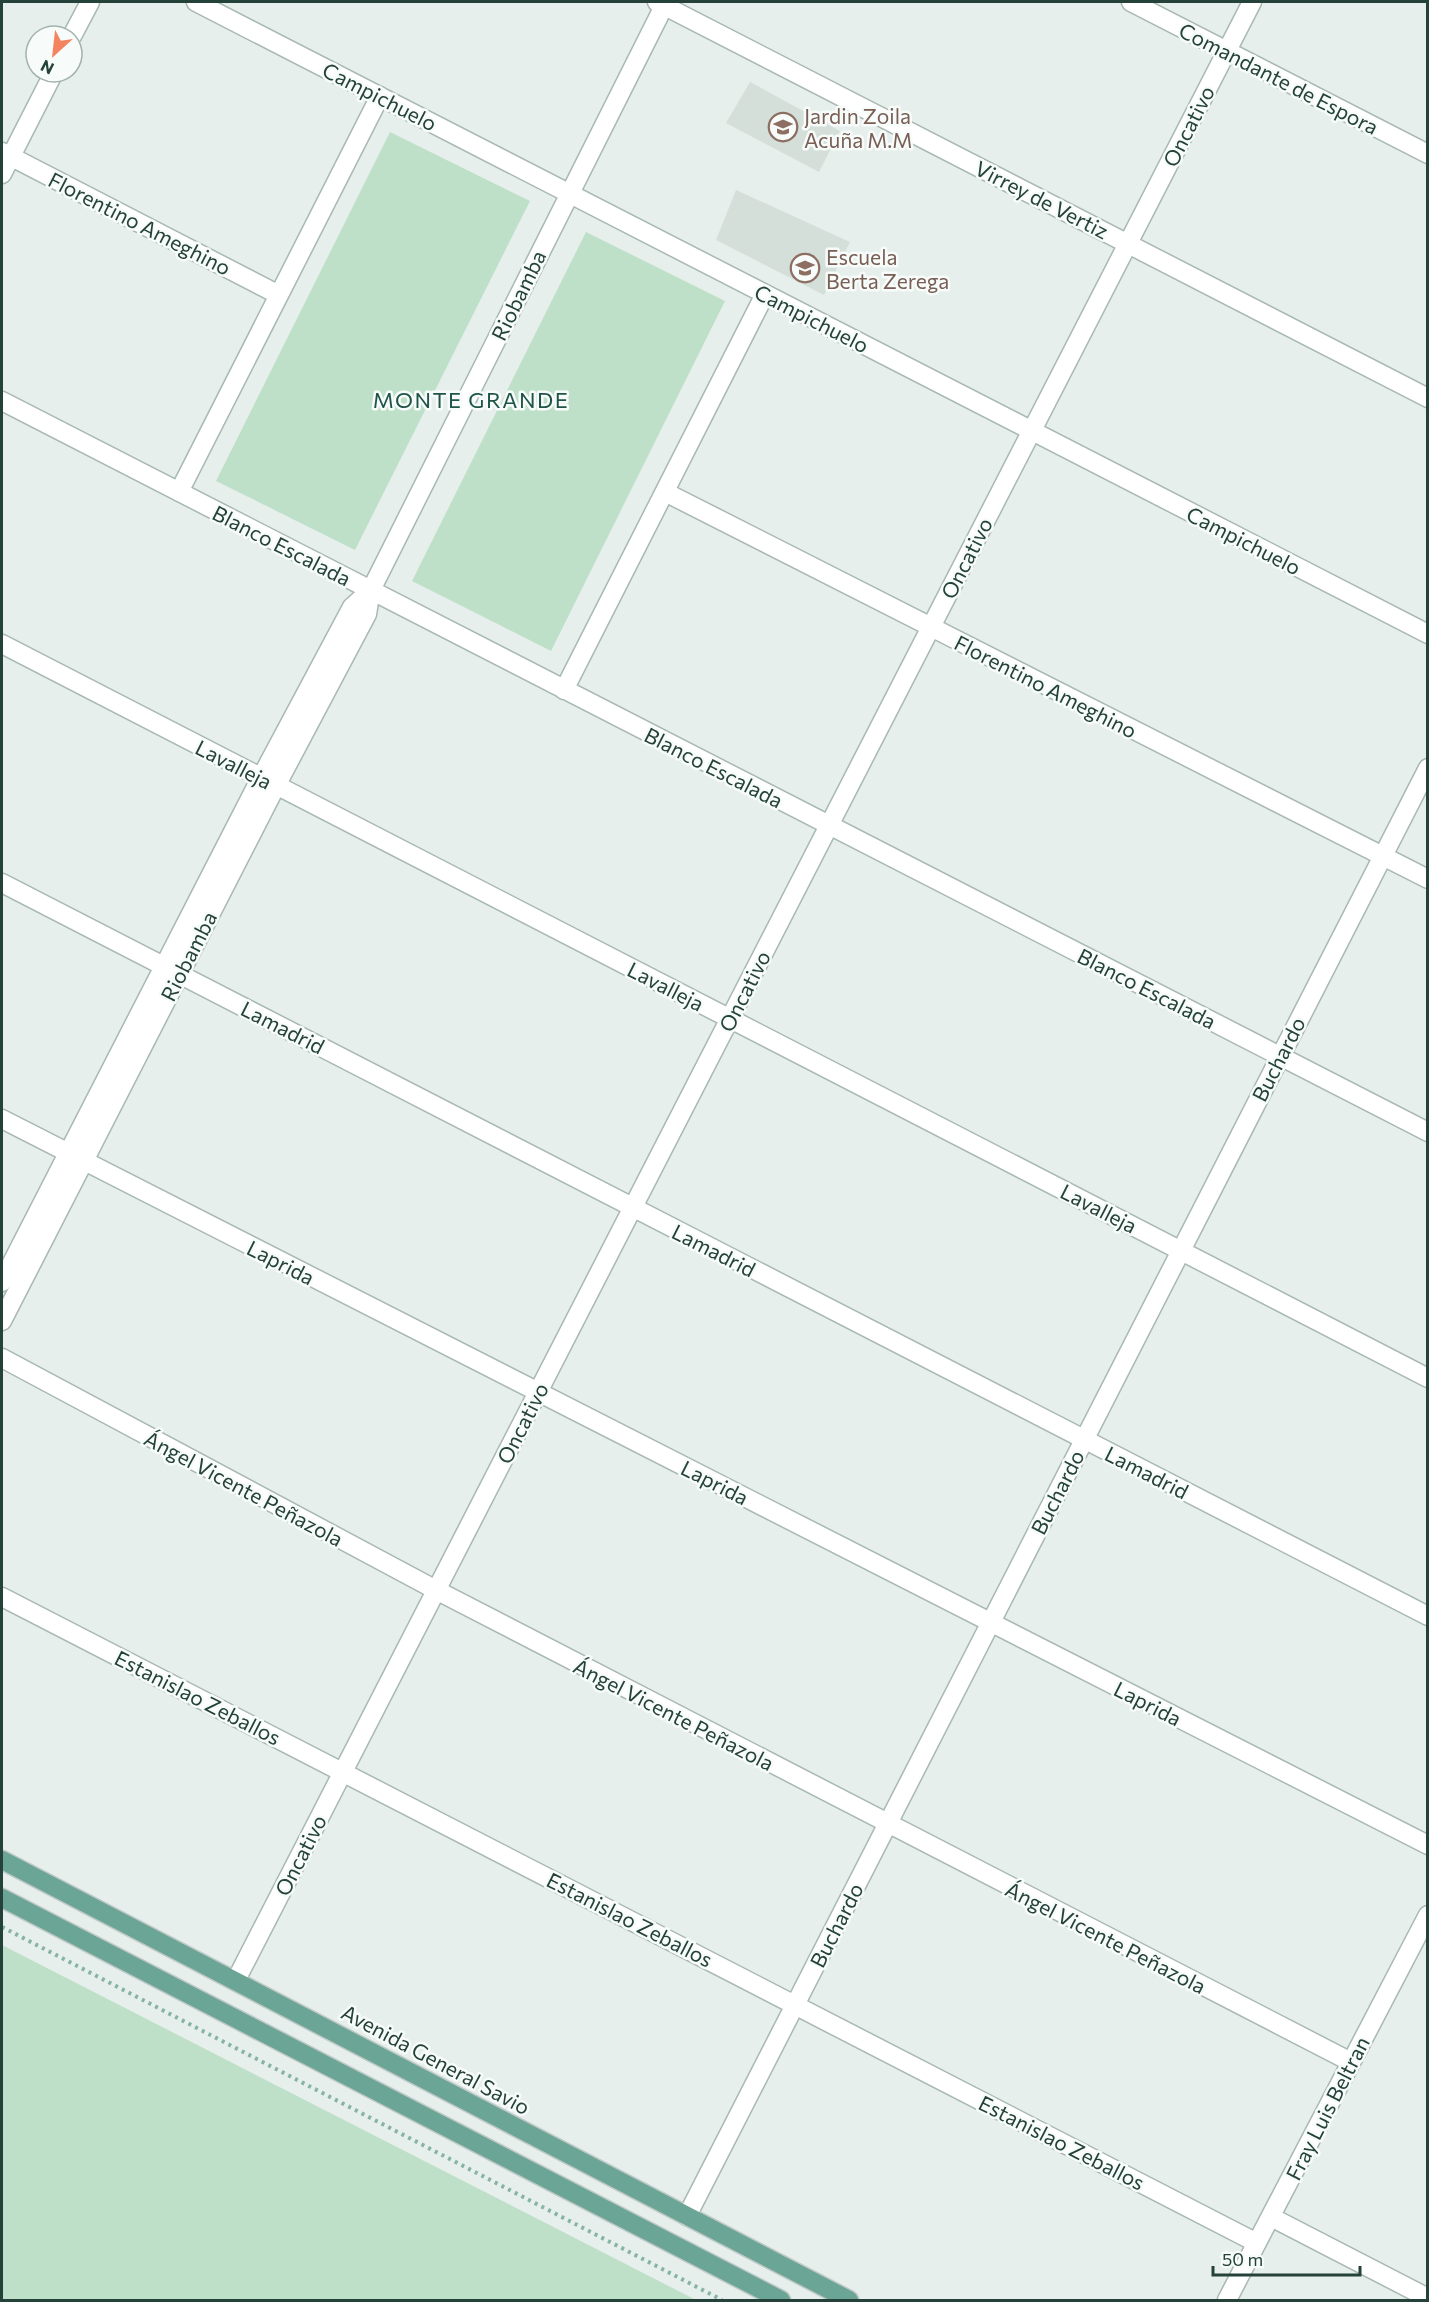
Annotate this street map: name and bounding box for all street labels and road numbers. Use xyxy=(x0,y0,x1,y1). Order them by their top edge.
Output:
street label: Comandante de Espora xyxy=(1175,17,1383,139)
street label: Campichuelo xyxy=(319,57,441,135)
street label: Oncativo xyxy=(1157,81,1219,171)
street label: Virrey de Vertiz xyxy=(971,155,1113,243)
street label: Florentino Ameghino xyxy=(45,166,235,280)
street label: Riobamba xyxy=(485,246,551,344)
street label: Campichuelo xyxy=(751,279,873,357)
street label: Blanco Escalada xyxy=(209,499,355,591)
street label: Campichuelo xyxy=(1183,501,1305,579)
street label: Oncativo xyxy=(935,513,997,603)
street label: Florentino Ameghino xyxy=(951,629,1141,743)
street label: Blanco Escalada xyxy=(641,721,787,813)
street label: Lavalleja xyxy=(192,734,276,794)
street label: Riobamba xyxy=(155,907,221,1005)
street label: Blanco Escalada xyxy=(1074,942,1220,1034)
street label: Oncativo xyxy=(713,946,775,1036)
street label: Lavalleja xyxy=(624,956,708,1016)
street label: Lamadrid xyxy=(237,995,329,1059)
street label: Buchardo xyxy=(1246,1013,1310,1105)
street label: Lavalleja xyxy=(1057,1178,1141,1238)
street label: Lamadrid xyxy=(668,1218,760,1282)
street label: Laprida xyxy=(243,1234,319,1290)
street label: Oncativo xyxy=(491,1378,553,1468)
street label: Ángel Vicente Peñazola xyxy=(140,1425,348,1551)
street label: Lamadrid xyxy=(1101,1440,1193,1504)
street label: Buchardo xyxy=(1025,1446,1089,1538)
street label: Laprida xyxy=(677,1454,753,1510)
street label: Estanislao Zeballos xyxy=(111,1644,285,1750)
street label: Ángel Vicente Peñazola xyxy=(570,1653,778,1775)
street label: Laprida xyxy=(1110,1675,1186,1731)
street label: Oncativo xyxy=(269,1810,331,1900)
street label: Estanislao Zeballos xyxy=(543,1866,717,1972)
street label: Ángel Vicente Peñazola xyxy=(1002,1876,1210,1998)
street label: Buchardo xyxy=(804,1879,868,1971)
street label: Avenida General Savio xyxy=(338,1999,534,2119)
street label: Fray Luis Beltran xyxy=(1280,2032,1374,2184)
street label: Estanislao Zeballos xyxy=(975,2089,1149,2195)

